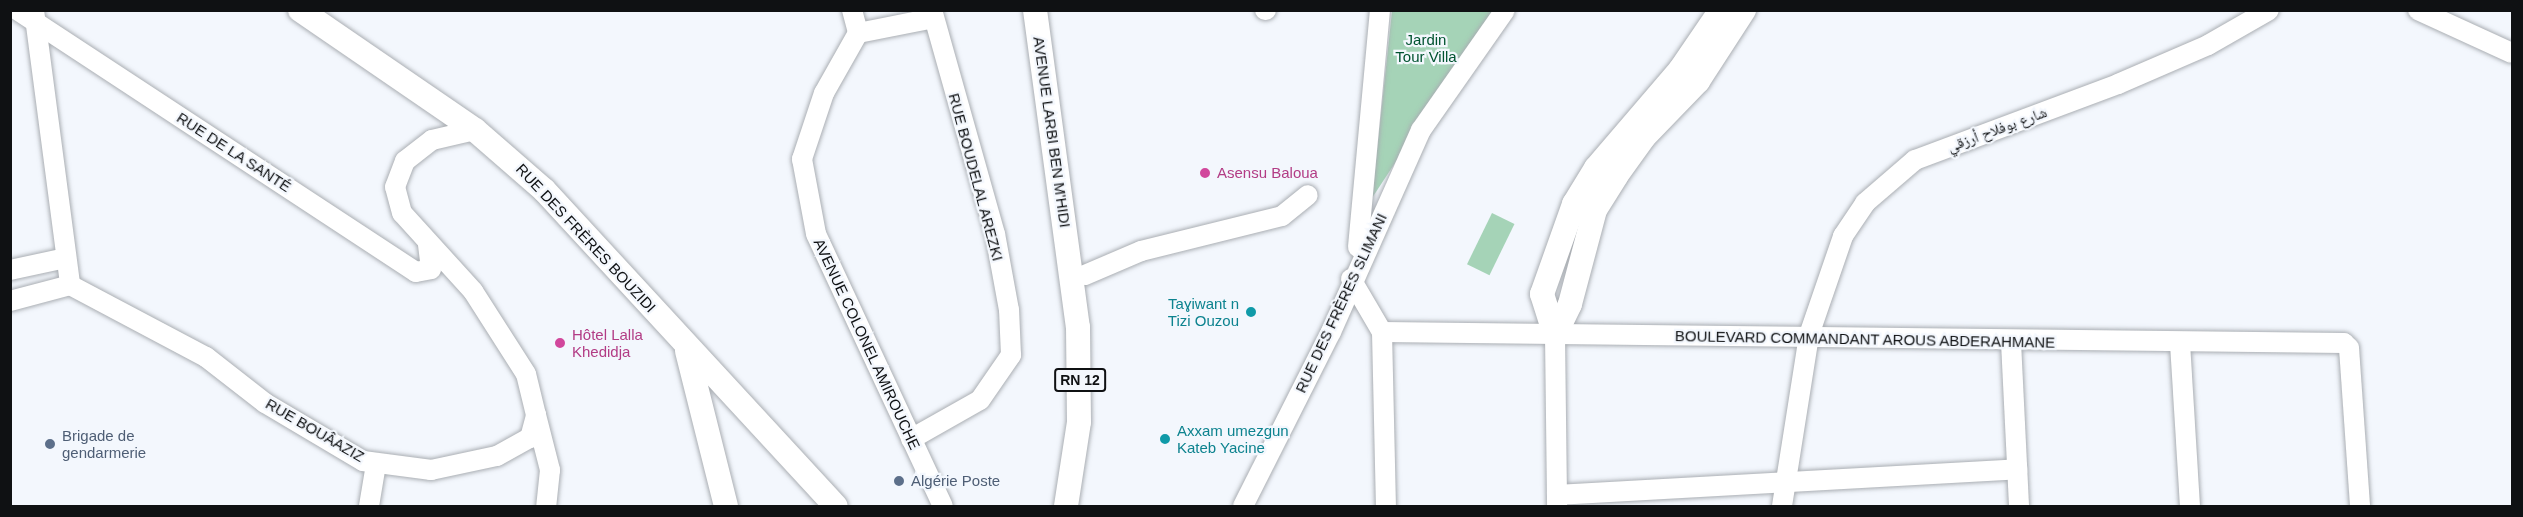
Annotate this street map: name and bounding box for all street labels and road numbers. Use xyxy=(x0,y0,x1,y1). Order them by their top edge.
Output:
street label: AVENUE LARBI BEN M'HIDI xyxy=(1030,35,1074,229)
street label: RUE BOUDELAL AREZKI xyxy=(945,91,1007,263)
street label: شارع بوفلاح أرزقي xyxy=(1945,103,2049,155)
street label: RUE DE LA SANTÉ xyxy=(173,108,295,196)
street label: RUE DES FRÈRES BOUZIDI xyxy=(512,160,660,316)
street label: RUE DES FRÈRES SLIMANI xyxy=(1291,210,1391,396)
street label: AVENUE COLONEL AMIROUCHE xyxy=(810,235,924,453)
street label: BOULEVARD COMMANDANT AROUS ABDERAHMANE xyxy=(1674,327,2056,351)
road number: RN 12 xyxy=(1053,369,1107,391)
street label: RUE BOUÂAZIZ xyxy=(263,394,367,466)

